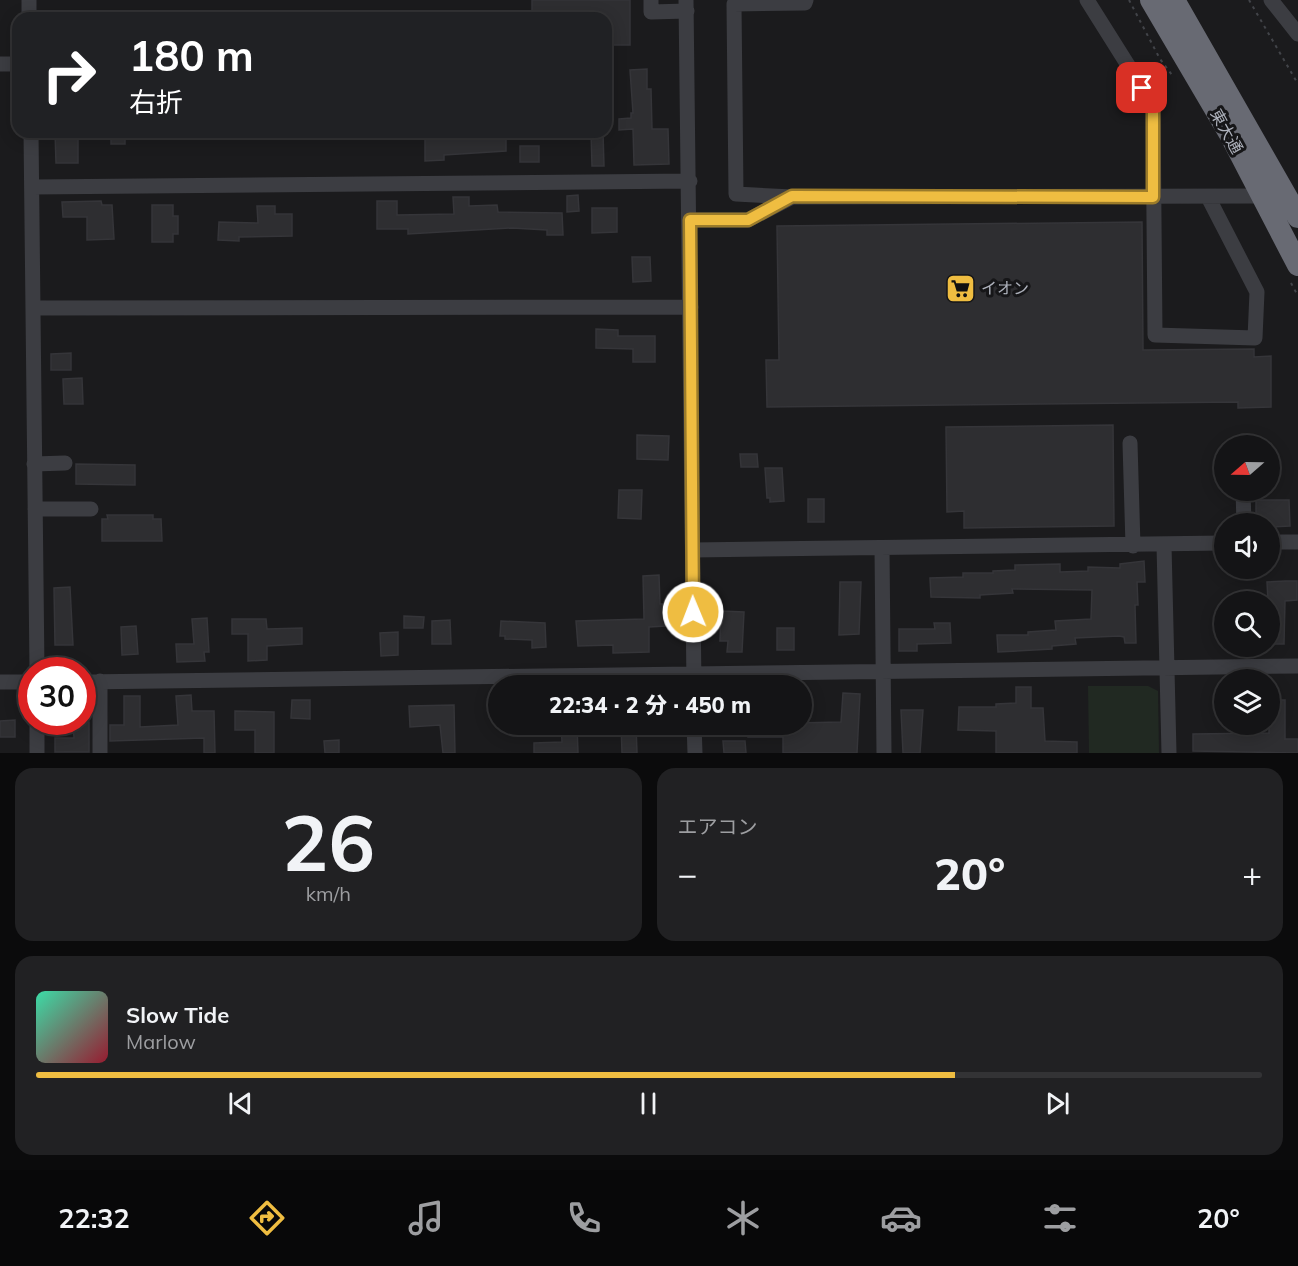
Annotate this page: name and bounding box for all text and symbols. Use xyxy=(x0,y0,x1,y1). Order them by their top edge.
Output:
text: 180 m xyxy=(129,29,254,82)
icon: right xyxy=(30,36,108,114)
pin xyxy=(1116,62,1167,113)
icon: arrive xyxy=(1125,71,1158,104)
text: 右折 xyxy=(129,85,183,119)
street label: 東大通 xyxy=(1207,105,1247,157)
supermarket icon: イオン xyxy=(944,272,976,304)
place label: イオン xyxy=(981,278,1029,298)
north arrow xyxy=(1214,435,1280,501)
map controls xyxy=(1214,435,1280,735)
button: sound xyxy=(1214,513,1280,579)
position arrow xyxy=(661,580,725,644)
button: search xyxy=(1214,591,1280,657)
speed limit sign: 30 xyxy=(18,657,96,735)
button: layers xyxy=(1214,669,1280,735)
text: 22:34 · 2 分 · 450 m xyxy=(549,691,751,719)
text: 26 xyxy=(281,793,375,891)
text: エアコン xyxy=(678,814,758,839)
text: 20° xyxy=(934,845,1005,901)
text: − xyxy=(678,853,697,894)
text: + xyxy=(1242,853,1262,894)
text: km/h xyxy=(306,881,351,906)
text: Slow Tide xyxy=(126,1001,229,1029)
text: Marlow xyxy=(126,1029,196,1054)
icon: previous xyxy=(224,1087,257,1120)
icon: pause xyxy=(632,1087,665,1120)
icon: next xyxy=(1041,1087,1074,1120)
icon: directions xyxy=(246,1197,288,1239)
icon: music xyxy=(405,1197,447,1239)
icon: phone xyxy=(563,1197,605,1239)
icon: climate xyxy=(722,1197,764,1239)
icon: car xyxy=(880,1197,922,1239)
icon: filters xyxy=(1039,1197,1081,1239)
text: 22:32 xyxy=(58,1201,130,1235)
text: 20° xyxy=(1197,1201,1240,1235)

